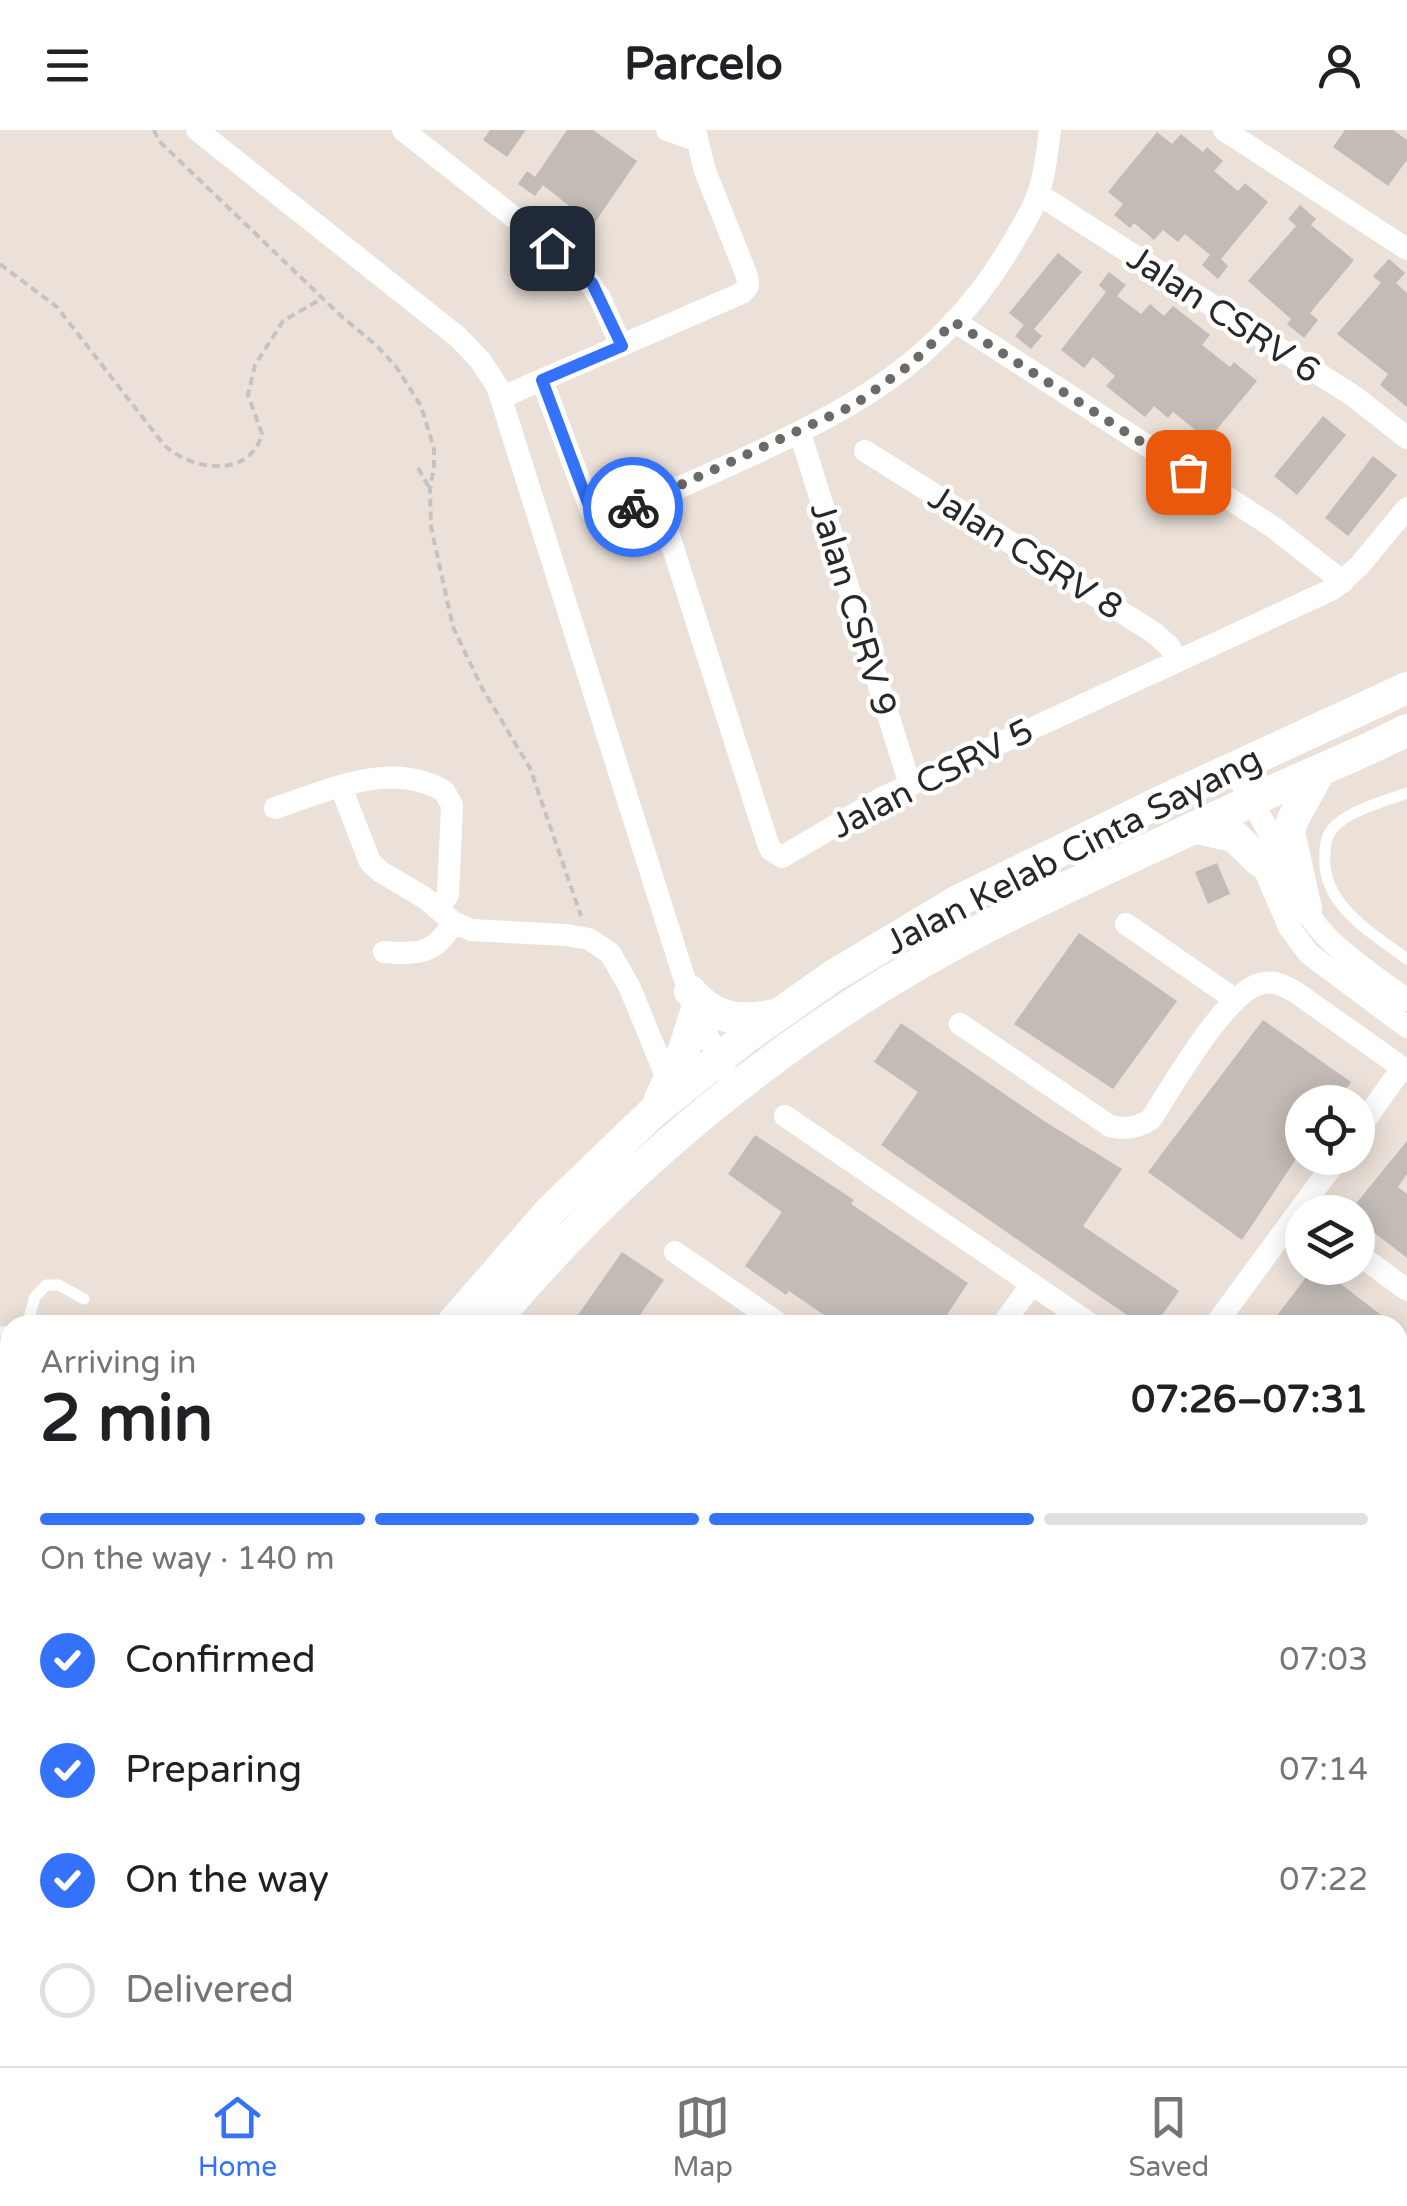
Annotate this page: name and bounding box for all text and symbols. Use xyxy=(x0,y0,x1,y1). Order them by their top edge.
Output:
icon: menu xyxy=(40,38,95,93)
text: Parcelo xyxy=(624,38,783,92)
icon: person xyxy=(1312,38,1367,93)
pin xyxy=(510,206,595,291)
icon: home xyxy=(525,221,580,276)
street label: Jalan CSRV 6 xyxy=(1119,237,1328,393)
pin xyxy=(1146,430,1231,515)
icon: bag xyxy=(1161,445,1216,500)
courier xyxy=(583,457,683,557)
street label: Jalan CSRV 8 xyxy=(921,476,1130,629)
icon: bike xyxy=(606,480,661,535)
street label: Jalan CSRV 9 xyxy=(801,497,905,721)
street label: Jalan CSRV 5 xyxy=(824,710,1040,848)
street label: Jalan Kelab Cinta Sayang xyxy=(878,738,1268,964)
map controls xyxy=(1285,1085,1375,1285)
button: locate xyxy=(1285,1085,1375,1175)
button: layers xyxy=(1285,1195,1375,1285)
text: Arriving in xyxy=(40,1344,197,1382)
text: 07:26–07:31 xyxy=(1131,1377,1368,1423)
text: 2 min xyxy=(40,1380,213,1459)
text: On the way · 140 m xyxy=(40,1540,335,1578)
icon: check xyxy=(40,1633,95,1688)
text: Confirmed xyxy=(125,1637,316,1683)
text: 07:03 xyxy=(1279,1641,1368,1679)
icon: check xyxy=(40,1743,95,1798)
text: Preparing xyxy=(125,1747,302,1793)
text: 07:14 xyxy=(1279,1751,1368,1789)
icon: check xyxy=(40,1853,95,1908)
text: On the way xyxy=(125,1857,329,1903)
text: 07:22 xyxy=(1279,1861,1368,1899)
text: Delivered xyxy=(125,1967,294,2013)
tab: Home xyxy=(198,2090,277,2184)
tab: Map xyxy=(672,2090,733,2184)
tab: Saved xyxy=(1128,2090,1209,2184)

